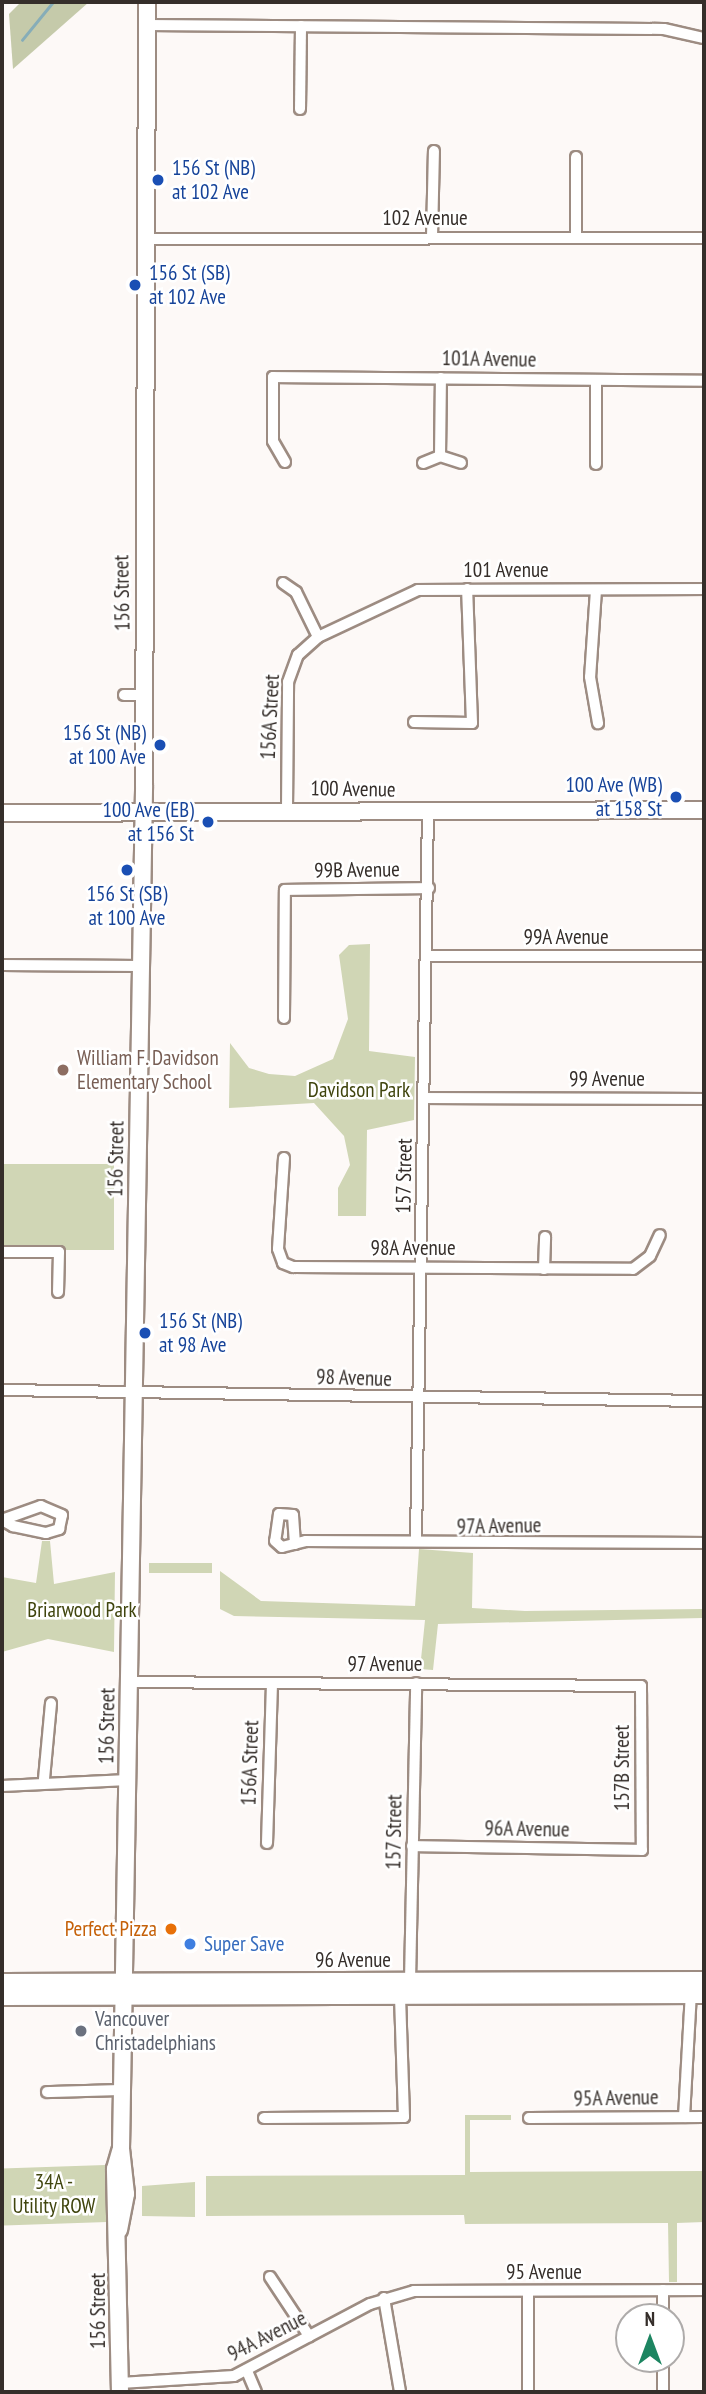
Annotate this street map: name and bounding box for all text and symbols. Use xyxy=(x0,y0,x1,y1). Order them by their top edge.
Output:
place label: 156 St (NB) at 102 Ave xyxy=(172,155,255,205)
marker: 156 St (NB) at 102 Ave xyxy=(150,172,166,188)
street label: 102 Avenue xyxy=(382,205,468,231)
place label: 156 St (SB) at 102 Ave xyxy=(149,260,230,310)
marker: 156 St (SB) at 102 Ave xyxy=(127,277,143,293)
street label: 101A Avenue xyxy=(441,346,537,372)
street label: 156 Street xyxy=(109,555,135,631)
street label: 101 Avenue xyxy=(463,557,549,583)
street label: 156A Street xyxy=(255,673,285,761)
place label: 156 St (NB) at 100 Ave xyxy=(63,720,146,770)
marker: 156 St (NB) at 100 Ave xyxy=(152,737,168,753)
place label: 100 Ave (WB) at 158 St xyxy=(565,772,662,822)
street label: 100 Avenue xyxy=(310,776,396,802)
marker: 100 Ave (WB) at 158 St xyxy=(668,789,684,805)
place label: 100 Ave (EB) at 156 St xyxy=(102,797,194,847)
marker: 100 Ave (EB) at 156 St xyxy=(200,814,216,830)
street label: 99B Avenue xyxy=(314,857,400,883)
marker: 156 St (SB) at 100 Ave xyxy=(119,862,135,878)
place label: 156 St (SB) at 100 Ave xyxy=(87,881,167,931)
street label: 99A Avenue xyxy=(523,924,609,950)
place label: William F. Davidson Elementary School xyxy=(77,1045,220,1095)
marker: William F. Davidson Elementary School xyxy=(55,1062,71,1078)
street label: 99 Avenue xyxy=(569,1066,645,1092)
park label: Davidson Park xyxy=(308,1077,410,1103)
street label: 156 Street xyxy=(103,1121,129,1197)
street label: 157 Street xyxy=(391,1138,417,1214)
street label: 98A Avenue xyxy=(370,1235,456,1261)
place label: 156 St (NB) at 98 Ave xyxy=(159,1308,242,1358)
marker: 156 St (NB) at 98 Ave xyxy=(137,1325,153,1341)
street label: 98 Avenue xyxy=(315,1364,393,1392)
street label: 97A Avenue xyxy=(456,1513,542,1539)
park label: Briarwood Park xyxy=(27,1597,137,1623)
street label: 97 Avenue xyxy=(347,1651,423,1677)
street label: 156 Street xyxy=(94,1688,120,1764)
street label: 156A Street xyxy=(236,1719,264,1807)
street label: 157B Street xyxy=(609,1725,635,1811)
street label: 157 Street xyxy=(381,1794,407,1870)
street label: 96A Avenue xyxy=(484,1816,570,1842)
place label: Perfect Pizza xyxy=(65,1916,157,1942)
marker: Perfect Pizza xyxy=(163,1921,179,1937)
place label: Super Save xyxy=(204,1931,284,1957)
marker: Super Save xyxy=(182,1936,198,1952)
street label: 96 Avenue xyxy=(315,1947,391,1973)
place label: Vancouver Christadelphians xyxy=(95,2006,216,2056)
marker: Vancouver Christadelphians xyxy=(73,2023,89,2039)
street label: 95A Avenue xyxy=(573,2085,659,2111)
park label: 34A - Utility ROW xyxy=(12,2169,96,2219)
street label: 95 Avenue xyxy=(506,2259,582,2285)
street label: 156 Street xyxy=(85,2273,111,2349)
north arrow xyxy=(615,2303,685,2373)
street label: 94A Avenue xyxy=(223,2305,311,2367)
text: N xyxy=(645,2307,655,2331)

